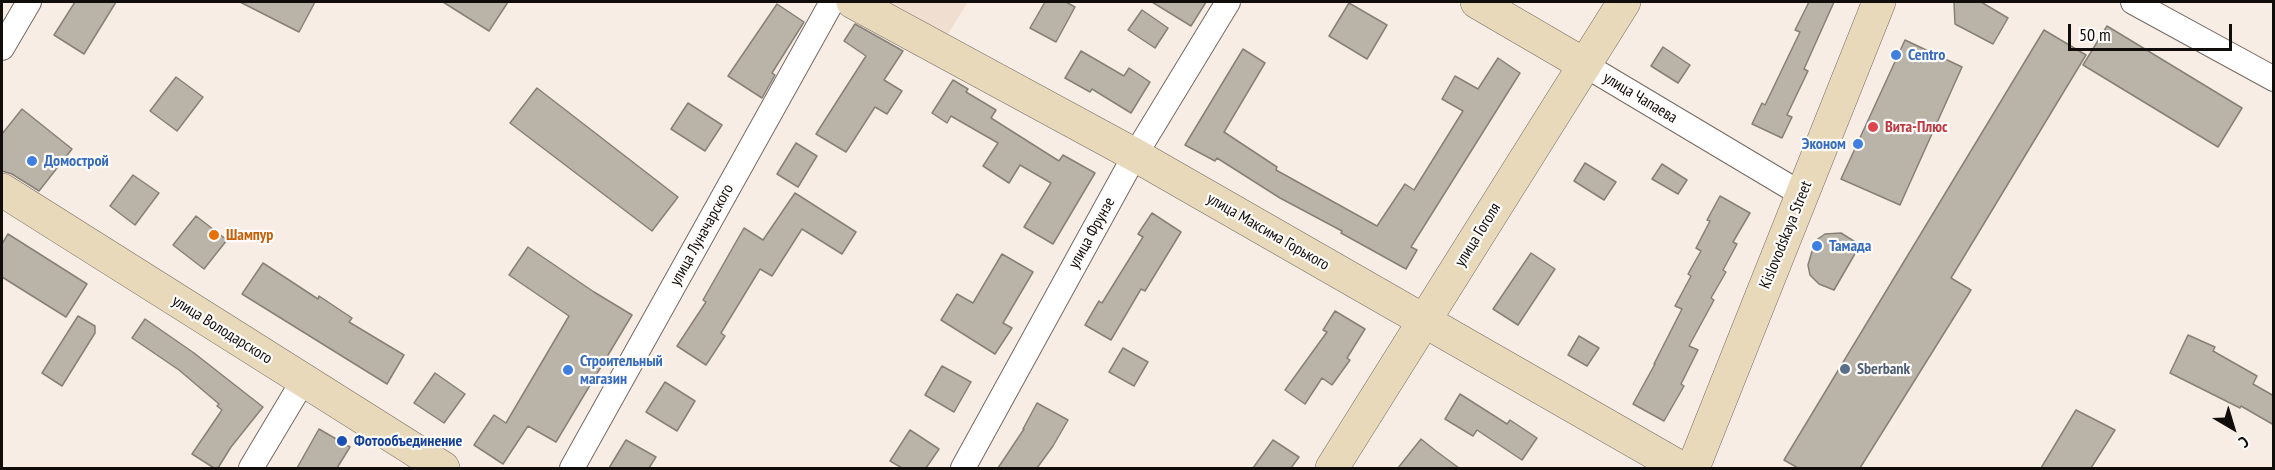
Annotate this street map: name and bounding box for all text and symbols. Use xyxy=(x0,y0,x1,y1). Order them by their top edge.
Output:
scale bar xyxy=(2071,12,2234,50)
text: 50 m xyxy=(2079,23,2111,46)
place label: Centro xyxy=(1908,45,1945,65)
marker: Centro xyxy=(1889,48,1903,62)
street label: улица Чапаева xyxy=(1599,68,1681,128)
place label: Вита-Плюс xyxy=(1885,117,1948,137)
marker: Вита-Плюс xyxy=(1866,120,1880,134)
place label: Эконом xyxy=(1802,134,1846,154)
marker: Эконом xyxy=(1851,137,1865,151)
place label: Домострой xyxy=(44,151,109,171)
marker: Домострой xyxy=(25,154,39,168)
street label: Kislovodskaya Street xyxy=(1756,178,1816,292)
street label: улица Луначарского xyxy=(666,181,738,289)
street label: улица Максима Горького xyxy=(1203,189,1333,275)
street label: улица Фрунзе xyxy=(1065,194,1119,272)
street label: улица Гоголя xyxy=(1451,200,1505,270)
place label: Шампур xyxy=(226,225,273,245)
marker: Шампур xyxy=(207,228,221,242)
place label: Тамада xyxy=(1829,236,1871,256)
marker: Тамада xyxy=(1810,239,1824,253)
street label: улица Володарского xyxy=(168,291,276,369)
place label: Строительный магазин xyxy=(580,351,663,389)
place label: Sberbank xyxy=(1857,359,1910,379)
marker: Sberbank xyxy=(1838,362,1852,376)
marker: Строительный магазин xyxy=(561,363,575,377)
north arrow xyxy=(2203,398,2263,458)
place label: Фотообъединение xyxy=(354,431,462,451)
text: С xyxy=(2235,432,2253,452)
marker: Фотообъединение xyxy=(335,434,349,448)

